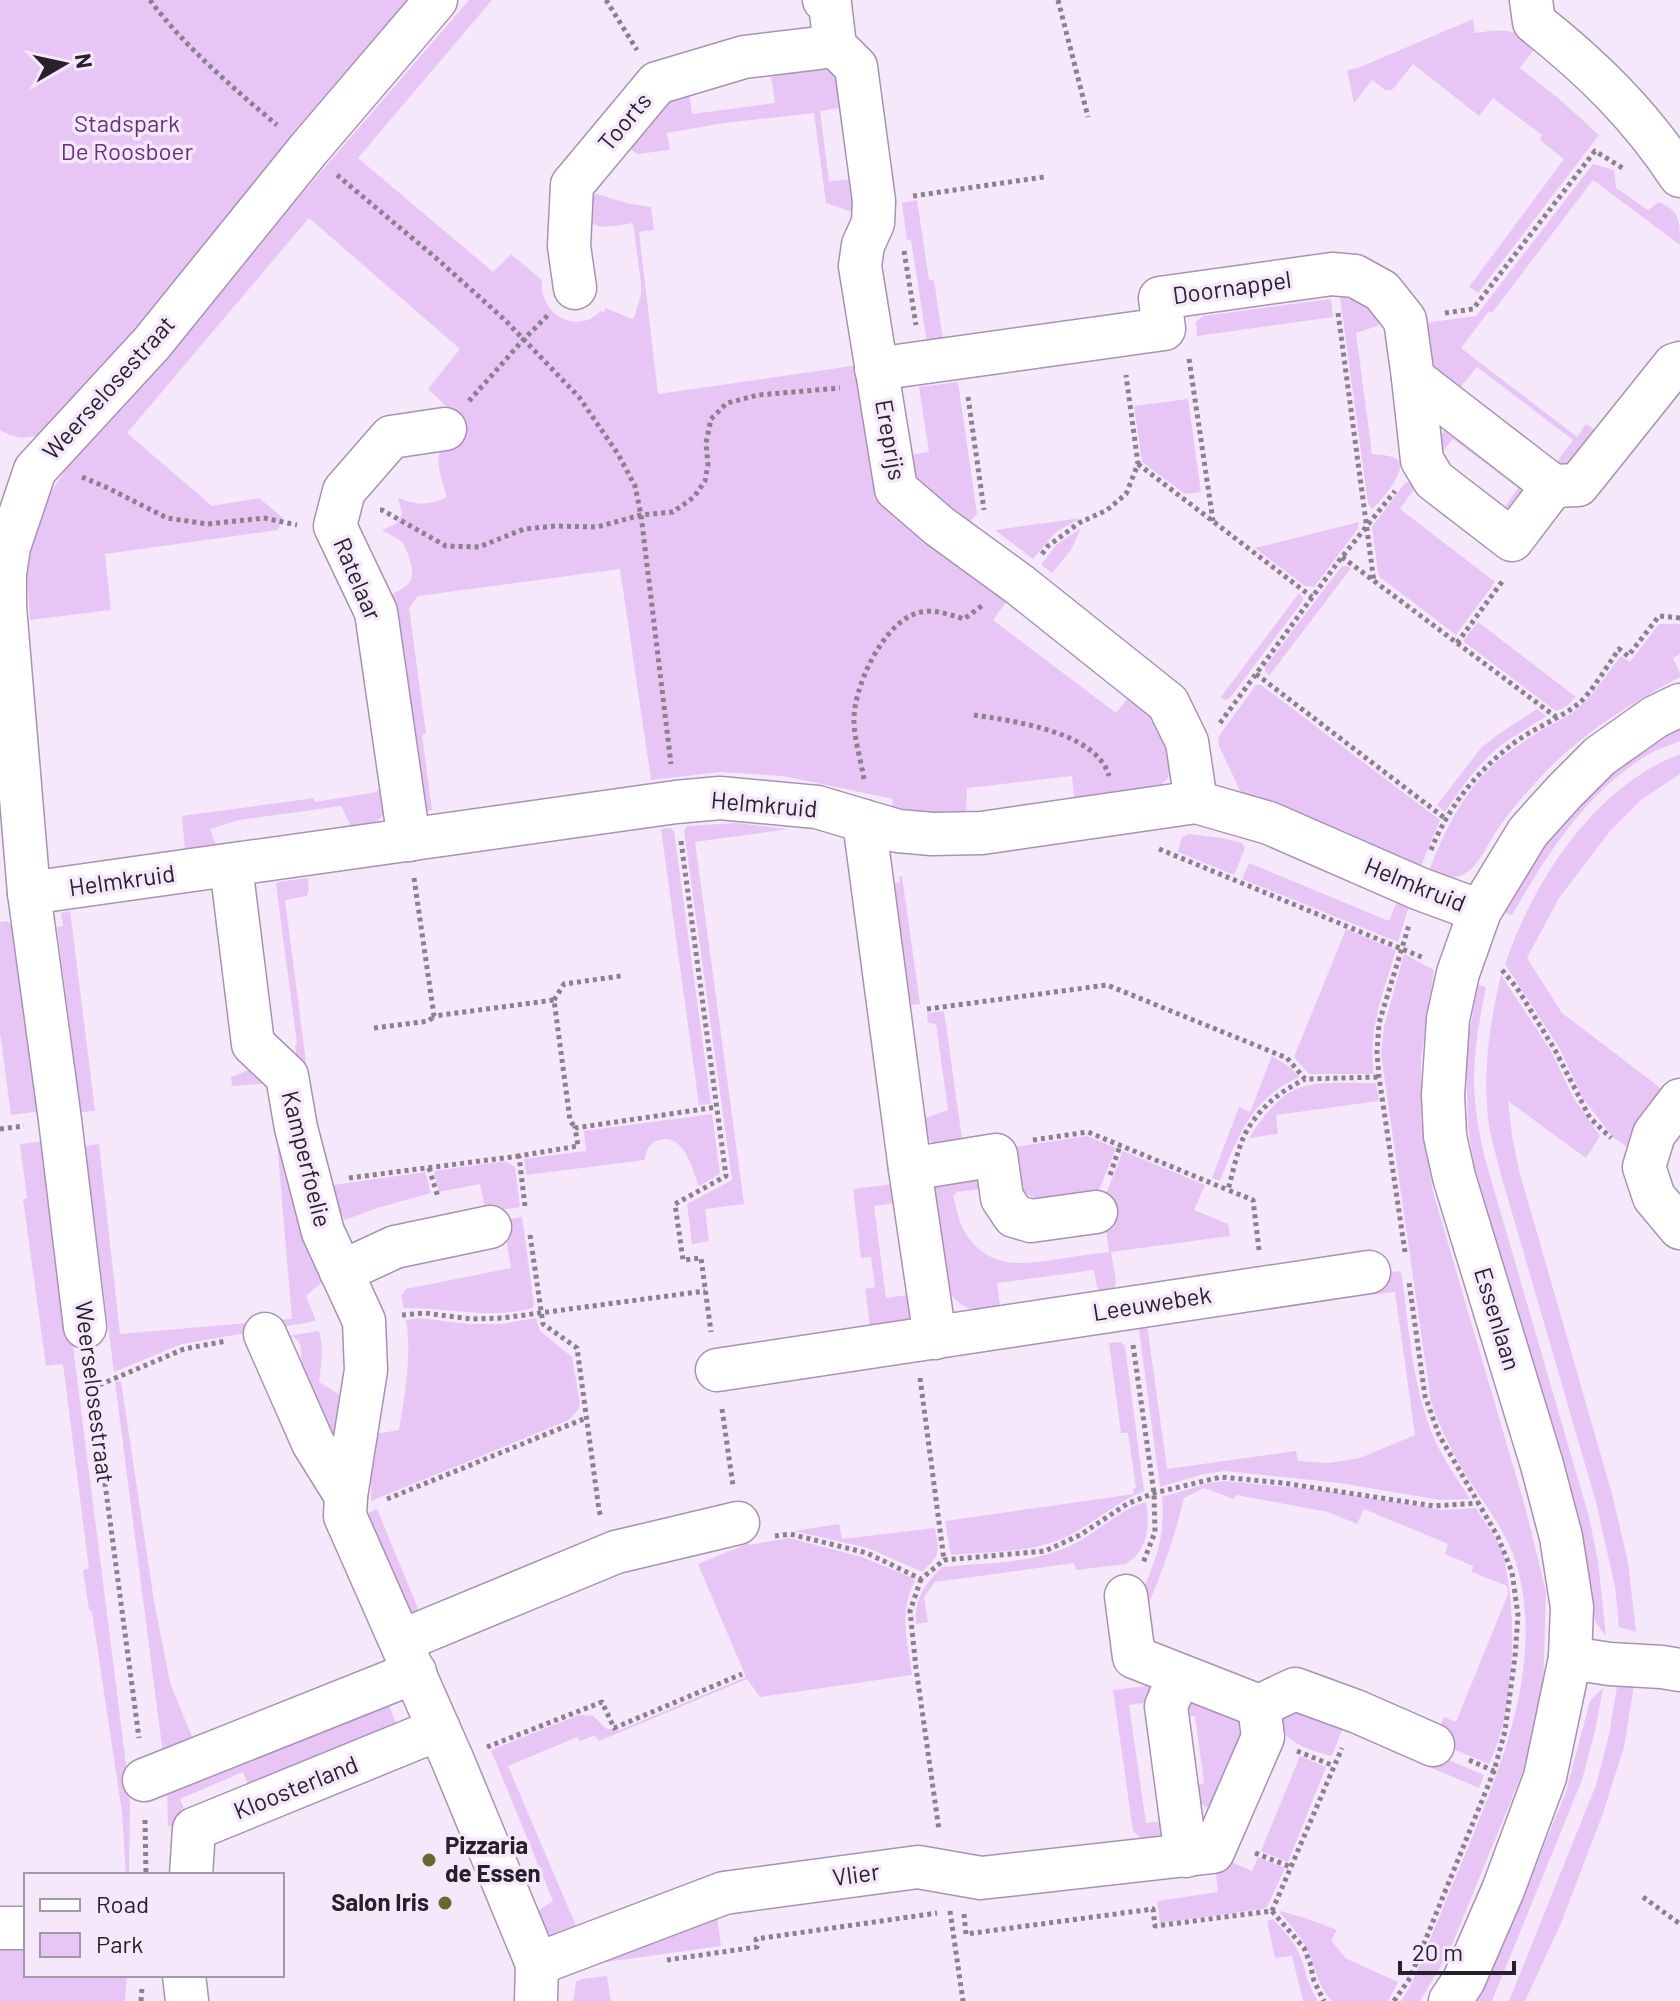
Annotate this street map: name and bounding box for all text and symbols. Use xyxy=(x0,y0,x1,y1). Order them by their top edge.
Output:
north arrow xyxy=(24,24,104,104)
text: N xyxy=(71,51,99,70)
street label: Toorts xyxy=(591,86,657,156)
park label: Stadspark De Roosboer xyxy=(61,108,193,165)
street label: Doornappel xyxy=(1171,264,1293,309)
street label: Weerselosestraat xyxy=(36,309,180,465)
street label: Ereprijs xyxy=(870,397,913,482)
street label: Ratelaar xyxy=(328,533,389,624)
street label: Helmkruid xyxy=(710,784,819,823)
street label: Helmkruid xyxy=(1361,850,1470,917)
street label: Helmkruid xyxy=(67,858,177,901)
street label: Kamperfoelie xyxy=(277,1087,338,1230)
street label: Essenlaan xyxy=(1469,1264,1528,1373)
street label: Leeuwebek xyxy=(1090,1279,1213,1326)
street label: Weerselosestraat xyxy=(70,1299,121,1485)
street label: Kloosterland xyxy=(229,1749,362,1825)
place label: Pizzaria de Essen xyxy=(445,1830,541,1887)
marker: Pizzaria de Essen xyxy=(420,1851,438,1869)
street label: Vlier xyxy=(830,1856,881,1891)
legend xyxy=(24,1873,284,1977)
place label: Salon Iris xyxy=(331,1887,429,1916)
text: Road xyxy=(96,1889,149,1918)
marker: Salon Iris xyxy=(436,1894,454,1912)
scale bar xyxy=(1400,1925,1514,1975)
text: Park xyxy=(96,1929,143,1958)
text: 20 m xyxy=(1412,1937,1463,1966)

